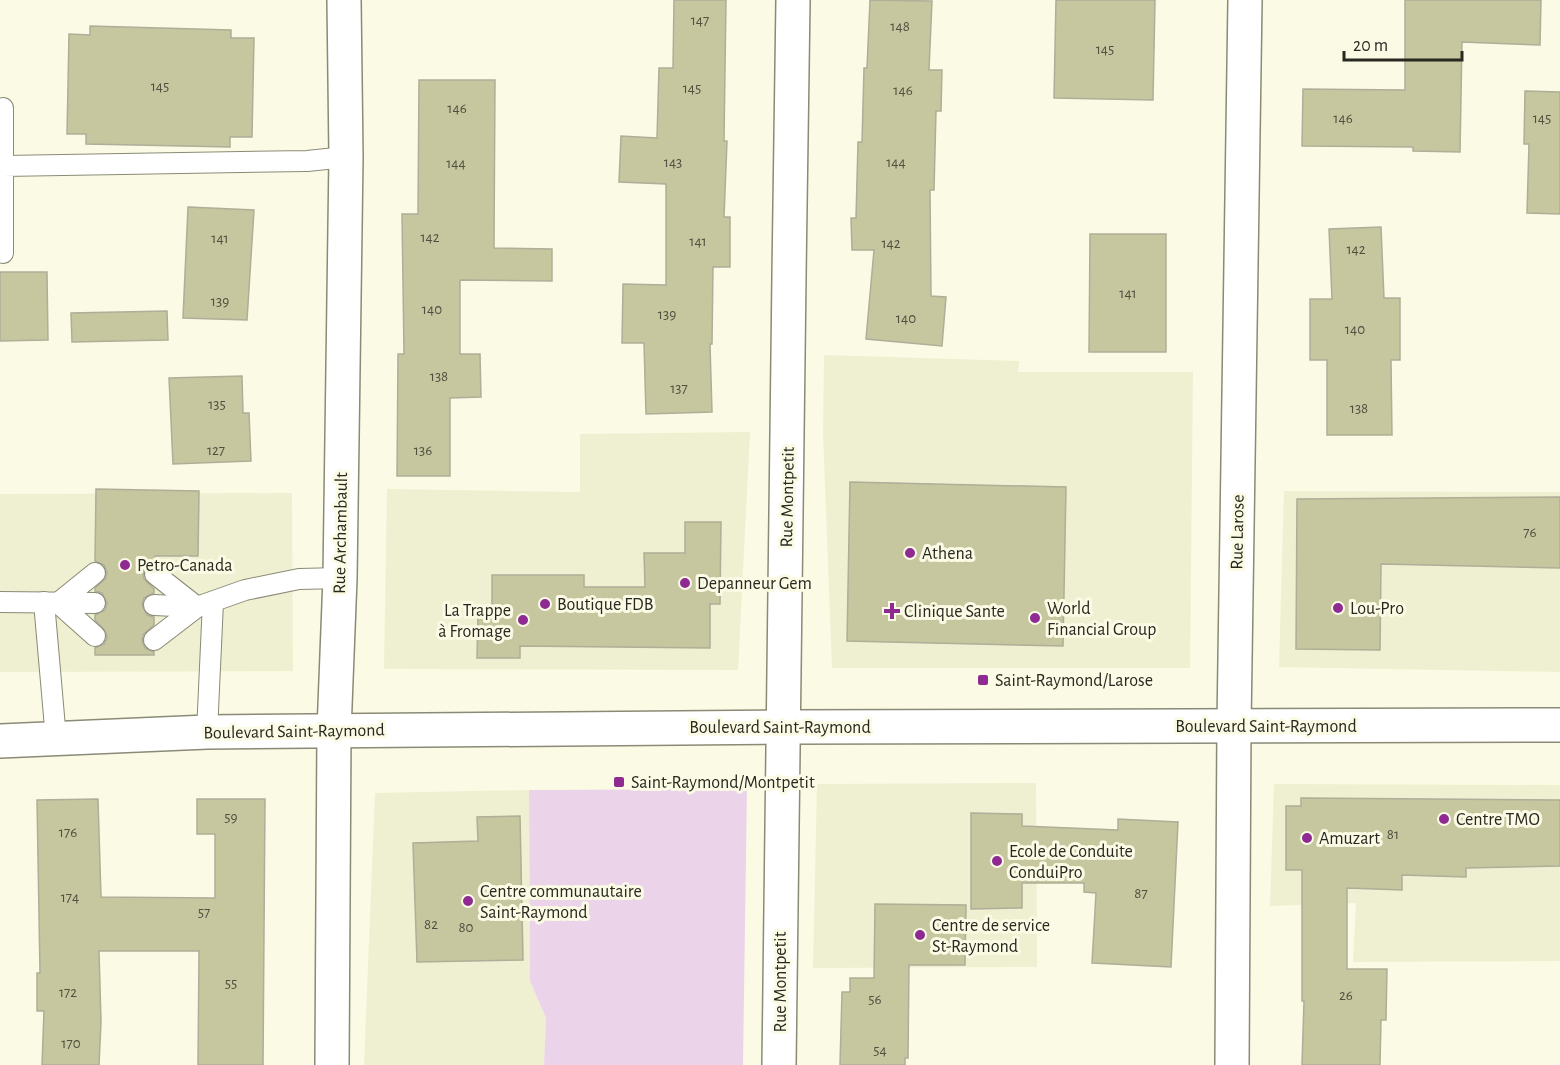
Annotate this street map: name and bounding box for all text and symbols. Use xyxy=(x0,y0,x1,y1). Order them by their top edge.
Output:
house number: 147 xyxy=(691,13,709,28)
house number: 148 xyxy=(890,19,910,34)
scale bar xyxy=(1344,24,1462,62)
text: 20 m xyxy=(1353,37,1388,55)
house number: 145 xyxy=(1096,42,1114,57)
house number: 145 xyxy=(151,79,169,94)
house number: 145 xyxy=(683,81,701,96)
house number: 146 xyxy=(893,83,913,98)
house number: 146 xyxy=(447,101,467,116)
house number: 146 xyxy=(1333,111,1353,126)
house number: 145 xyxy=(1533,111,1551,126)
house number: 143 xyxy=(664,155,682,170)
house number: 144 xyxy=(886,155,906,170)
house number: 144 xyxy=(446,156,466,171)
house number: 142 xyxy=(420,230,440,245)
house number: 141 xyxy=(211,231,229,246)
house number: 141 xyxy=(689,234,707,249)
house number: 142 xyxy=(881,236,901,251)
house number: 142 xyxy=(1346,242,1366,257)
house number: 141 xyxy=(1119,286,1137,301)
house number: 139 xyxy=(211,294,229,309)
house number: 140 xyxy=(422,302,442,317)
house number: 139 xyxy=(658,307,676,322)
house number: 140 xyxy=(896,311,916,326)
house number: 140 xyxy=(1345,322,1365,337)
house number: 138 xyxy=(430,369,448,384)
house number: 137 xyxy=(670,381,688,396)
house number: 135 xyxy=(208,397,226,412)
house number: 138 xyxy=(1350,401,1368,416)
house number: 127 xyxy=(207,443,225,458)
house number: 136 xyxy=(414,443,432,458)
street label: Rue Montpetit xyxy=(778,446,798,548)
street label: Rue Archambault xyxy=(331,472,351,594)
street label: Rue Larose xyxy=(1228,494,1248,570)
house number: 76 xyxy=(1523,525,1537,540)
place label: Athena xyxy=(922,545,973,563)
marker: Athena xyxy=(903,546,917,560)
place label: Petro-Canada xyxy=(137,557,233,575)
marker: Petro-Canada xyxy=(118,558,132,572)
place label: Depanneur Gem xyxy=(697,575,812,593)
marker: Depanneur Gem xyxy=(678,576,692,590)
place label: Boutique FDB xyxy=(557,596,653,614)
marker: Boutique FDB xyxy=(538,597,552,611)
place label: World Financial Group xyxy=(1047,600,1156,639)
place label: Lou-Pro xyxy=(1350,600,1404,618)
marker: Lou-Pro xyxy=(1331,601,1345,615)
place label: La Trappe à Fromage xyxy=(438,602,511,641)
place label: Clinique Sante xyxy=(904,603,1005,621)
marker: Clinique Sante xyxy=(885,604,899,618)
marker: World Financial Group xyxy=(1028,611,1042,625)
marker: La Trappe à Fromage xyxy=(516,613,530,627)
place label: Saint-Raymond/Larose xyxy=(995,672,1153,690)
marker: Saint-Raymond/Larose xyxy=(976,673,990,687)
street label: Boulevard Saint-Raymond xyxy=(1175,718,1357,736)
street label: Boulevard Saint-Raymond xyxy=(689,719,871,737)
street label: Boulevard Saint-Raymond xyxy=(203,721,385,743)
place label: Saint-Raymond/Montpetit xyxy=(631,774,815,792)
marker: Saint-Raymond/Montpetit xyxy=(612,775,626,789)
house number: 59 xyxy=(224,810,238,825)
place label: Centre TMO xyxy=(1456,811,1540,829)
marker: Centre TMO xyxy=(1437,812,1451,826)
house number: 176 xyxy=(59,825,77,840)
house number: 81 xyxy=(1387,827,1399,842)
place label: Amuzart xyxy=(1319,830,1380,848)
marker: Amuzart xyxy=(1300,831,1314,845)
place label: Ecole de Conduite ConduiPro xyxy=(1009,843,1133,882)
marker: Ecole de Conduite ConduiPro xyxy=(990,854,1004,868)
place label: Centre communautaire Saint-Raymond xyxy=(480,883,642,922)
house number: 87 xyxy=(1134,886,1148,901)
house number: 174 xyxy=(61,890,79,905)
marker: Centre communautaire Saint-Raymond xyxy=(461,894,475,908)
house number: 57 xyxy=(198,905,210,920)
house number: 82 xyxy=(424,917,438,932)
place label: Centre de service St-Raymond xyxy=(932,917,1050,956)
house number: 80 xyxy=(458,920,474,935)
marker: Centre de service St-Raymond xyxy=(913,928,927,942)
street label: Rue Montpetit xyxy=(772,931,790,1032)
house number: 55 xyxy=(225,976,237,991)
house number: 172 xyxy=(59,985,77,1000)
house number: 26 xyxy=(1339,988,1353,1003)
house number: 56 xyxy=(868,992,882,1007)
house number: 170 xyxy=(61,1036,81,1051)
house number: 54 xyxy=(873,1043,887,1058)

